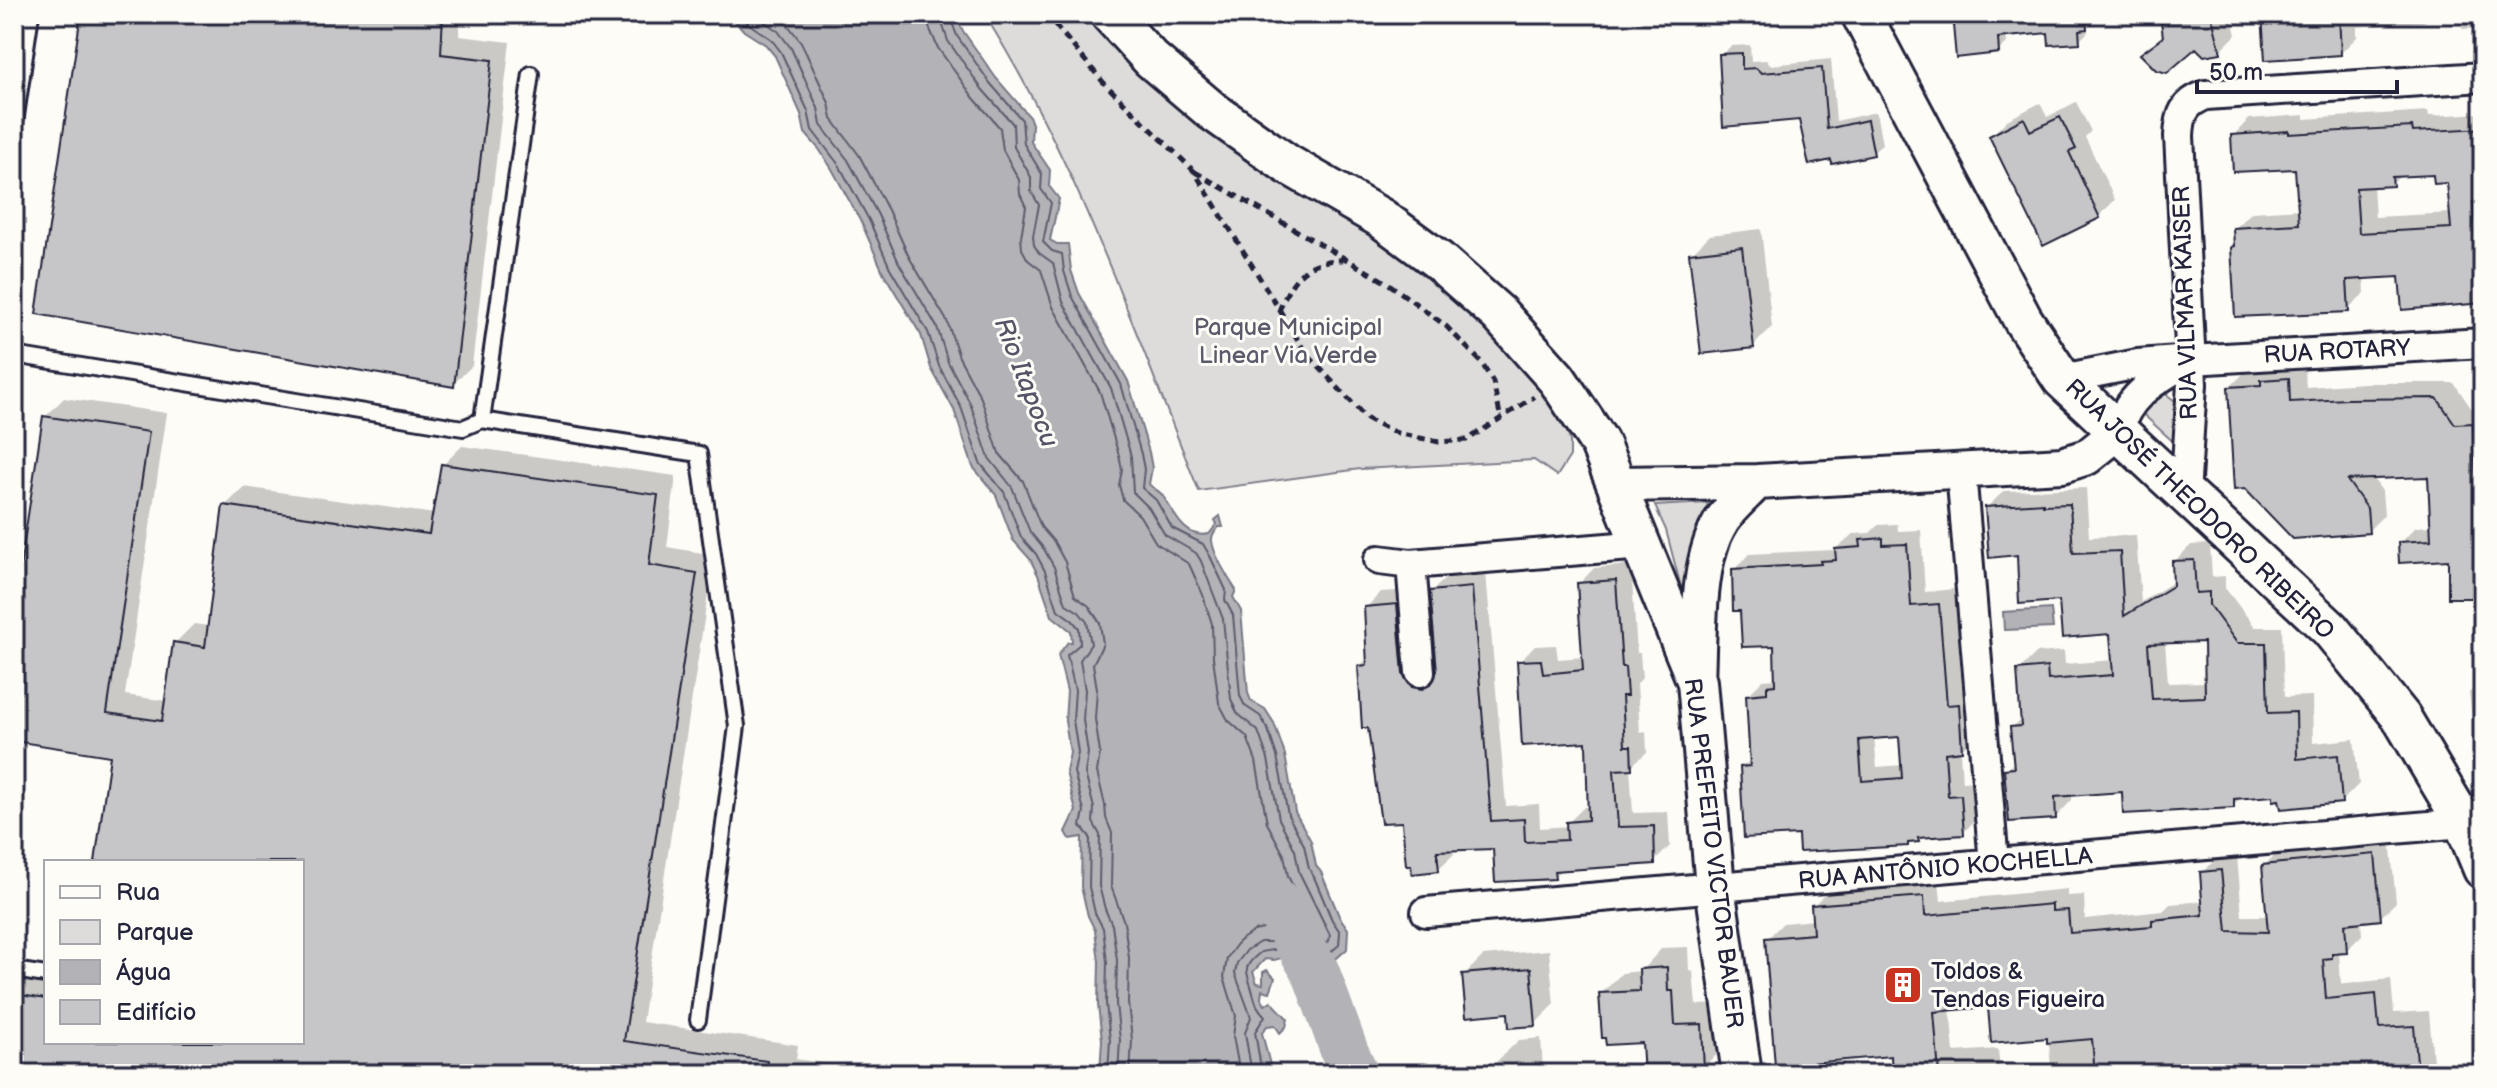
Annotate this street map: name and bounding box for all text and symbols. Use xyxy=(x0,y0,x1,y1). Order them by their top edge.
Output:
scale bar xyxy=(2197,44,2397,94)
text: 50 m xyxy=(2209,58,2263,87)
street label: RUA VILMAR KAISER xyxy=(2167,185,2204,421)
park label: Parque Municipal Linear Via Verde xyxy=(1194,313,1382,370)
water label: Rio Itapocu xyxy=(987,314,1064,452)
street label: RUA ROTARY xyxy=(2263,333,2412,370)
street label: RUA JOSÉ THEODORO RIBEIRO xyxy=(2059,372,2341,646)
street label: RUA PREFEITO VICTOR BAUER xyxy=(1678,676,1749,1030)
street label: RUA ANTÔNIO KOCHELLA xyxy=(1797,840,2094,896)
legend xyxy=(44,860,304,1044)
text: Rua xyxy=(116,878,160,907)
text: Parque xyxy=(116,918,194,947)
text: Água xyxy=(116,957,171,987)
place label: Toldos & Tendas Figueira xyxy=(1931,957,2105,1014)
building icon: Toldos & Tendas Figueira xyxy=(1882,964,1924,1006)
text: Edifício xyxy=(116,998,196,1027)

